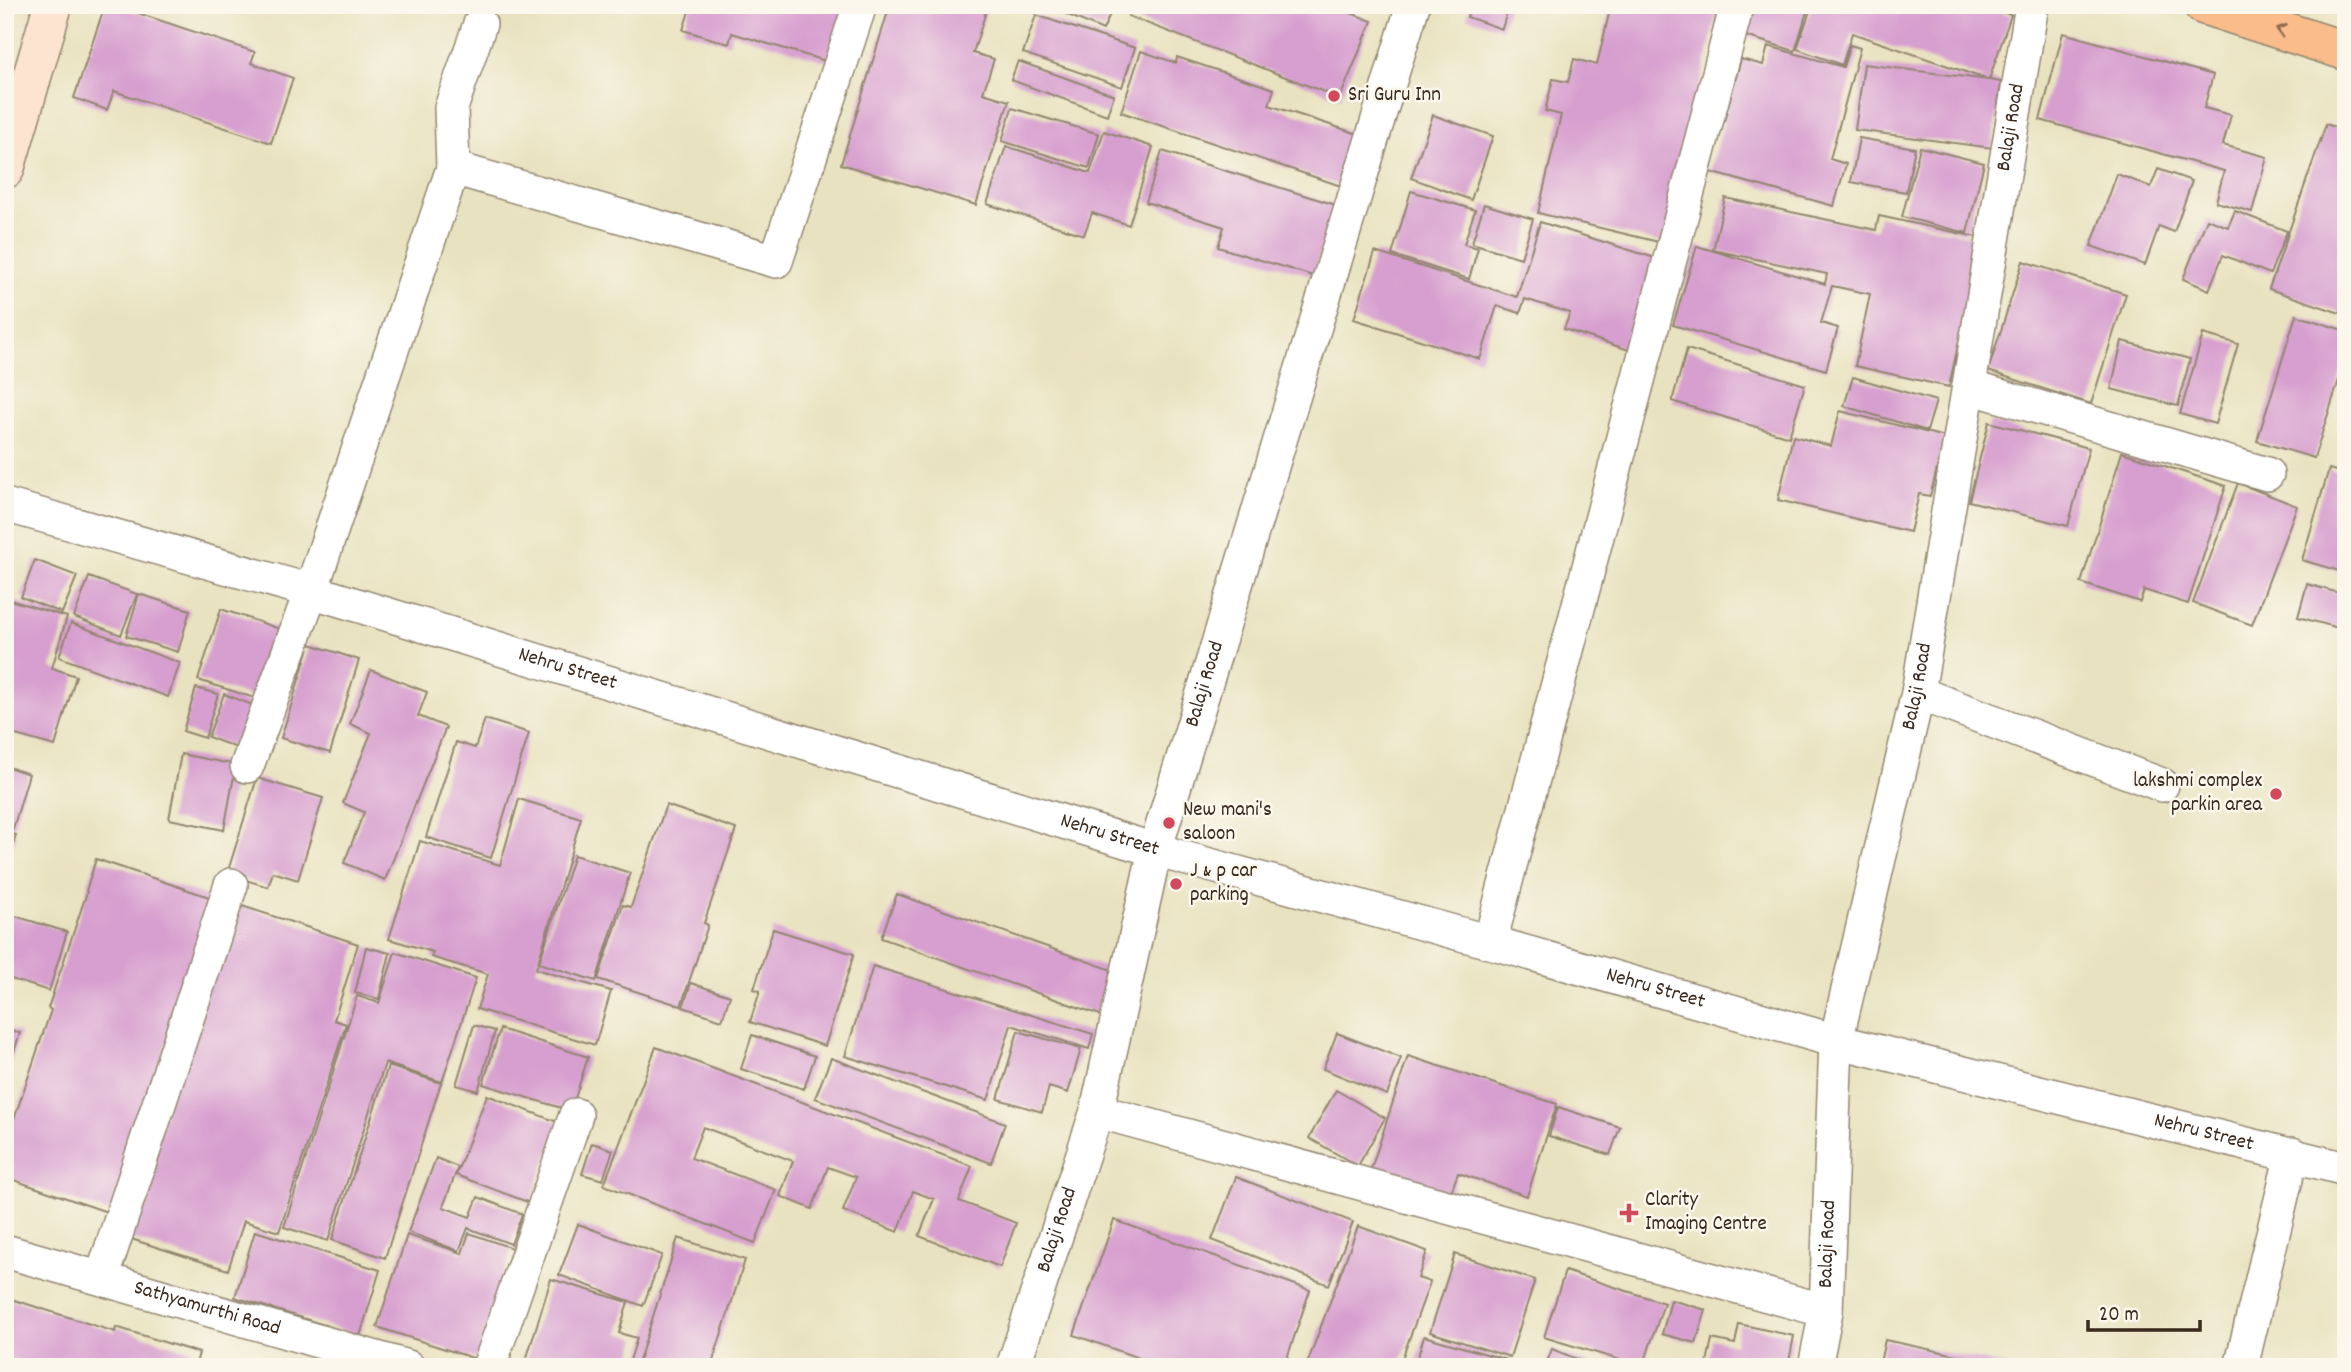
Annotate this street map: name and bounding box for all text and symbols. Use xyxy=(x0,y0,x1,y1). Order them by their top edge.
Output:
one-way arrow xyxy=(2275,24,2287,39)
place label: Sri Guru Inn xyxy=(1348,81,1441,111)
street label: Balaji Road xyxy=(1990,82,2034,173)
marker: Sri Guru Inn xyxy=(1326,88,1342,104)
street label: Balaji Road xyxy=(1178,638,1233,731)
street label: Nehru Street xyxy=(514,640,621,699)
street label: Balaji Road xyxy=(1895,641,1941,733)
place label: lakshmi complex parkin area xyxy=(2133,767,2263,821)
marker: lakshmi complex parkin area xyxy=(2268,786,2284,802)
place label: New mani's saloon xyxy=(1183,796,1272,850)
street label: Nehru Street xyxy=(1056,807,1163,865)
marker: New mani's saloon xyxy=(1161,815,1177,831)
place label: J & p car parking xyxy=(1190,857,1257,911)
marker: J & p car parking xyxy=(1168,876,1184,892)
street label: Nehru Street xyxy=(1602,961,1709,1018)
street label: Nehru Street xyxy=(2150,1106,2257,1160)
street label: Balaji Road xyxy=(1030,1184,1086,1277)
place label: Clarity Imaging Centre xyxy=(1645,1186,1767,1240)
street label: Balaji Road xyxy=(1812,1200,1845,1289)
marker: Clarity Imaging Centre xyxy=(1619,1203,1639,1223)
street label: Sathyamurthi Road xyxy=(130,1274,284,1344)
scale bar xyxy=(2088,1288,2200,1332)
text: 20 m xyxy=(2099,1301,2139,1331)

